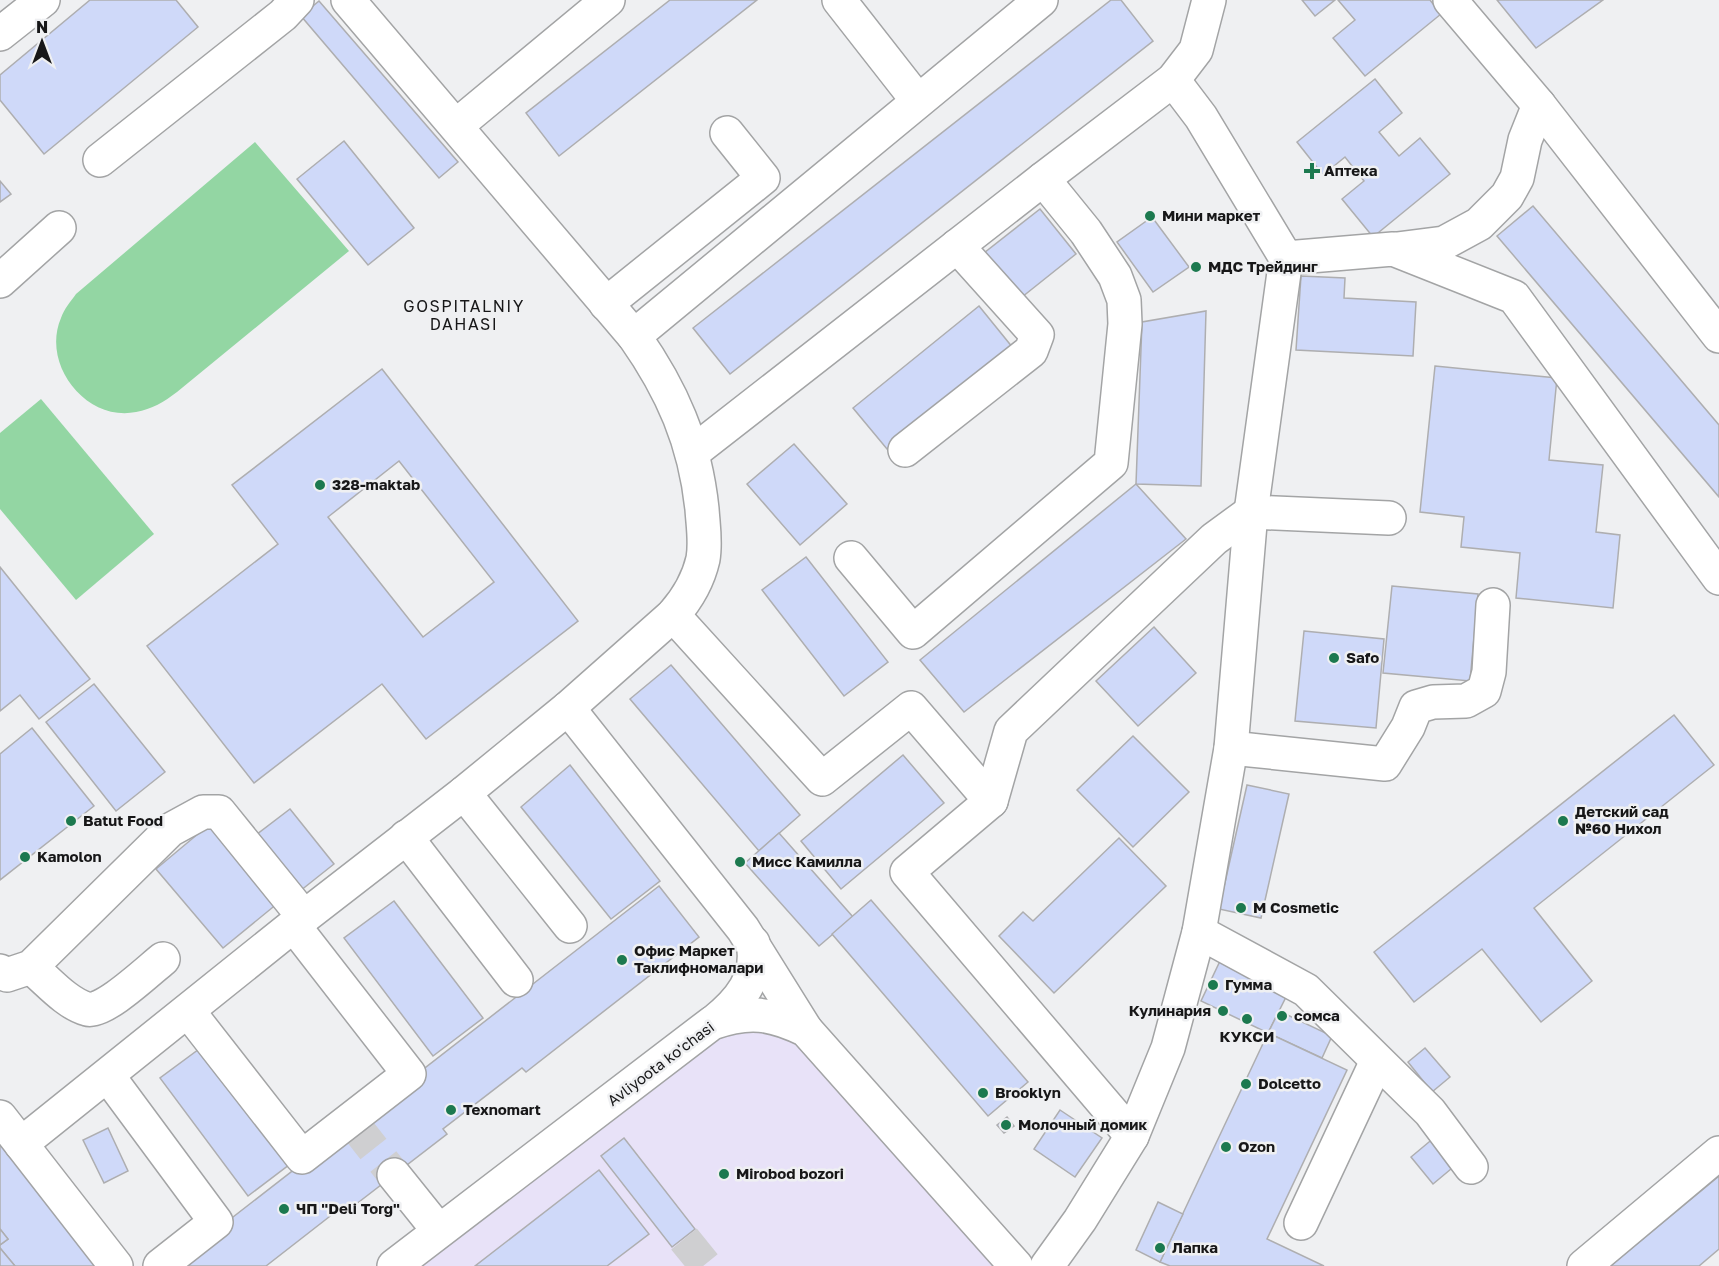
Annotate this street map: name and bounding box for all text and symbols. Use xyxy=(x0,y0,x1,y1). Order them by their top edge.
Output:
north arrow xyxy=(12,12,72,72)
text: N xyxy=(36,17,48,37)
place label: Аптека xyxy=(1324,161,1378,179)
marker: Аптека xyxy=(1305,164,1319,178)
place label: Мини маркет xyxy=(1162,206,1260,224)
marker: Мини маркет xyxy=(1143,209,1157,223)
place label: МДС Трейдинг xyxy=(1208,257,1318,275)
marker: МДС Трейдинг xyxy=(1189,260,1203,274)
district label: GOSPITALNIY DAHASI xyxy=(403,296,525,334)
place label: 328-maktab xyxy=(332,475,420,493)
marker: 328-maktab xyxy=(313,478,327,492)
place label: Safo xyxy=(1346,648,1379,666)
marker: Safo xyxy=(1327,651,1341,665)
place label: Детский сад №60 Нихол xyxy=(1575,802,1669,837)
place label: Batut Food xyxy=(83,811,163,829)
marker: Batut Food xyxy=(64,814,78,828)
marker: Детский сад №60 Нихол xyxy=(1556,814,1570,828)
place label: Kamolon xyxy=(37,847,102,865)
marker: Kamolon xyxy=(18,850,32,864)
place label: Мисс Камилла xyxy=(752,852,862,870)
marker: Мисс Камилла xyxy=(733,855,747,869)
place label: M Cosmetic xyxy=(1253,898,1339,916)
marker: M Cosmetic xyxy=(1234,901,1248,915)
place label: Офис Маркет Таклифномалари xyxy=(634,941,763,976)
marker: Офис Маркет Таклифномалари xyxy=(615,953,629,967)
place label: Гумма xyxy=(1225,975,1272,993)
marker: Гумма xyxy=(1206,978,1220,992)
place label: Кулинария xyxy=(1129,1001,1211,1019)
marker: Кулинария xyxy=(1216,1004,1230,1018)
place label: сомса xyxy=(1294,1006,1340,1024)
marker: сомса xyxy=(1275,1009,1289,1023)
marker: КУКСИ xyxy=(1240,1012,1254,1026)
street label: Avliyoota ko'chasi xyxy=(604,1017,717,1109)
place label: КУКСИ xyxy=(1220,1027,1274,1045)
place label: Dolcetto xyxy=(1258,1074,1321,1092)
marker: Dolcetto xyxy=(1239,1077,1253,1091)
place label: Brooklyn xyxy=(995,1083,1061,1101)
marker: Brooklyn xyxy=(976,1086,990,1100)
place label: Texnomart xyxy=(463,1100,541,1118)
marker: Texnomart xyxy=(444,1103,458,1117)
place label: Молочный домик xyxy=(1018,1115,1147,1133)
marker: Молочный домик xyxy=(999,1118,1013,1132)
place label: Ozon xyxy=(1238,1137,1275,1155)
marker: Ozon xyxy=(1219,1140,1233,1154)
place label: Mirobod bozori xyxy=(736,1164,844,1182)
marker: Mirobod bozori xyxy=(717,1167,731,1181)
place label: ЧП "Deli Torg" xyxy=(296,1199,400,1217)
marker: ЧП "Deli Torg" xyxy=(277,1202,291,1216)
place label: Лапка xyxy=(1172,1238,1218,1256)
marker: Лапка xyxy=(1153,1241,1167,1255)

